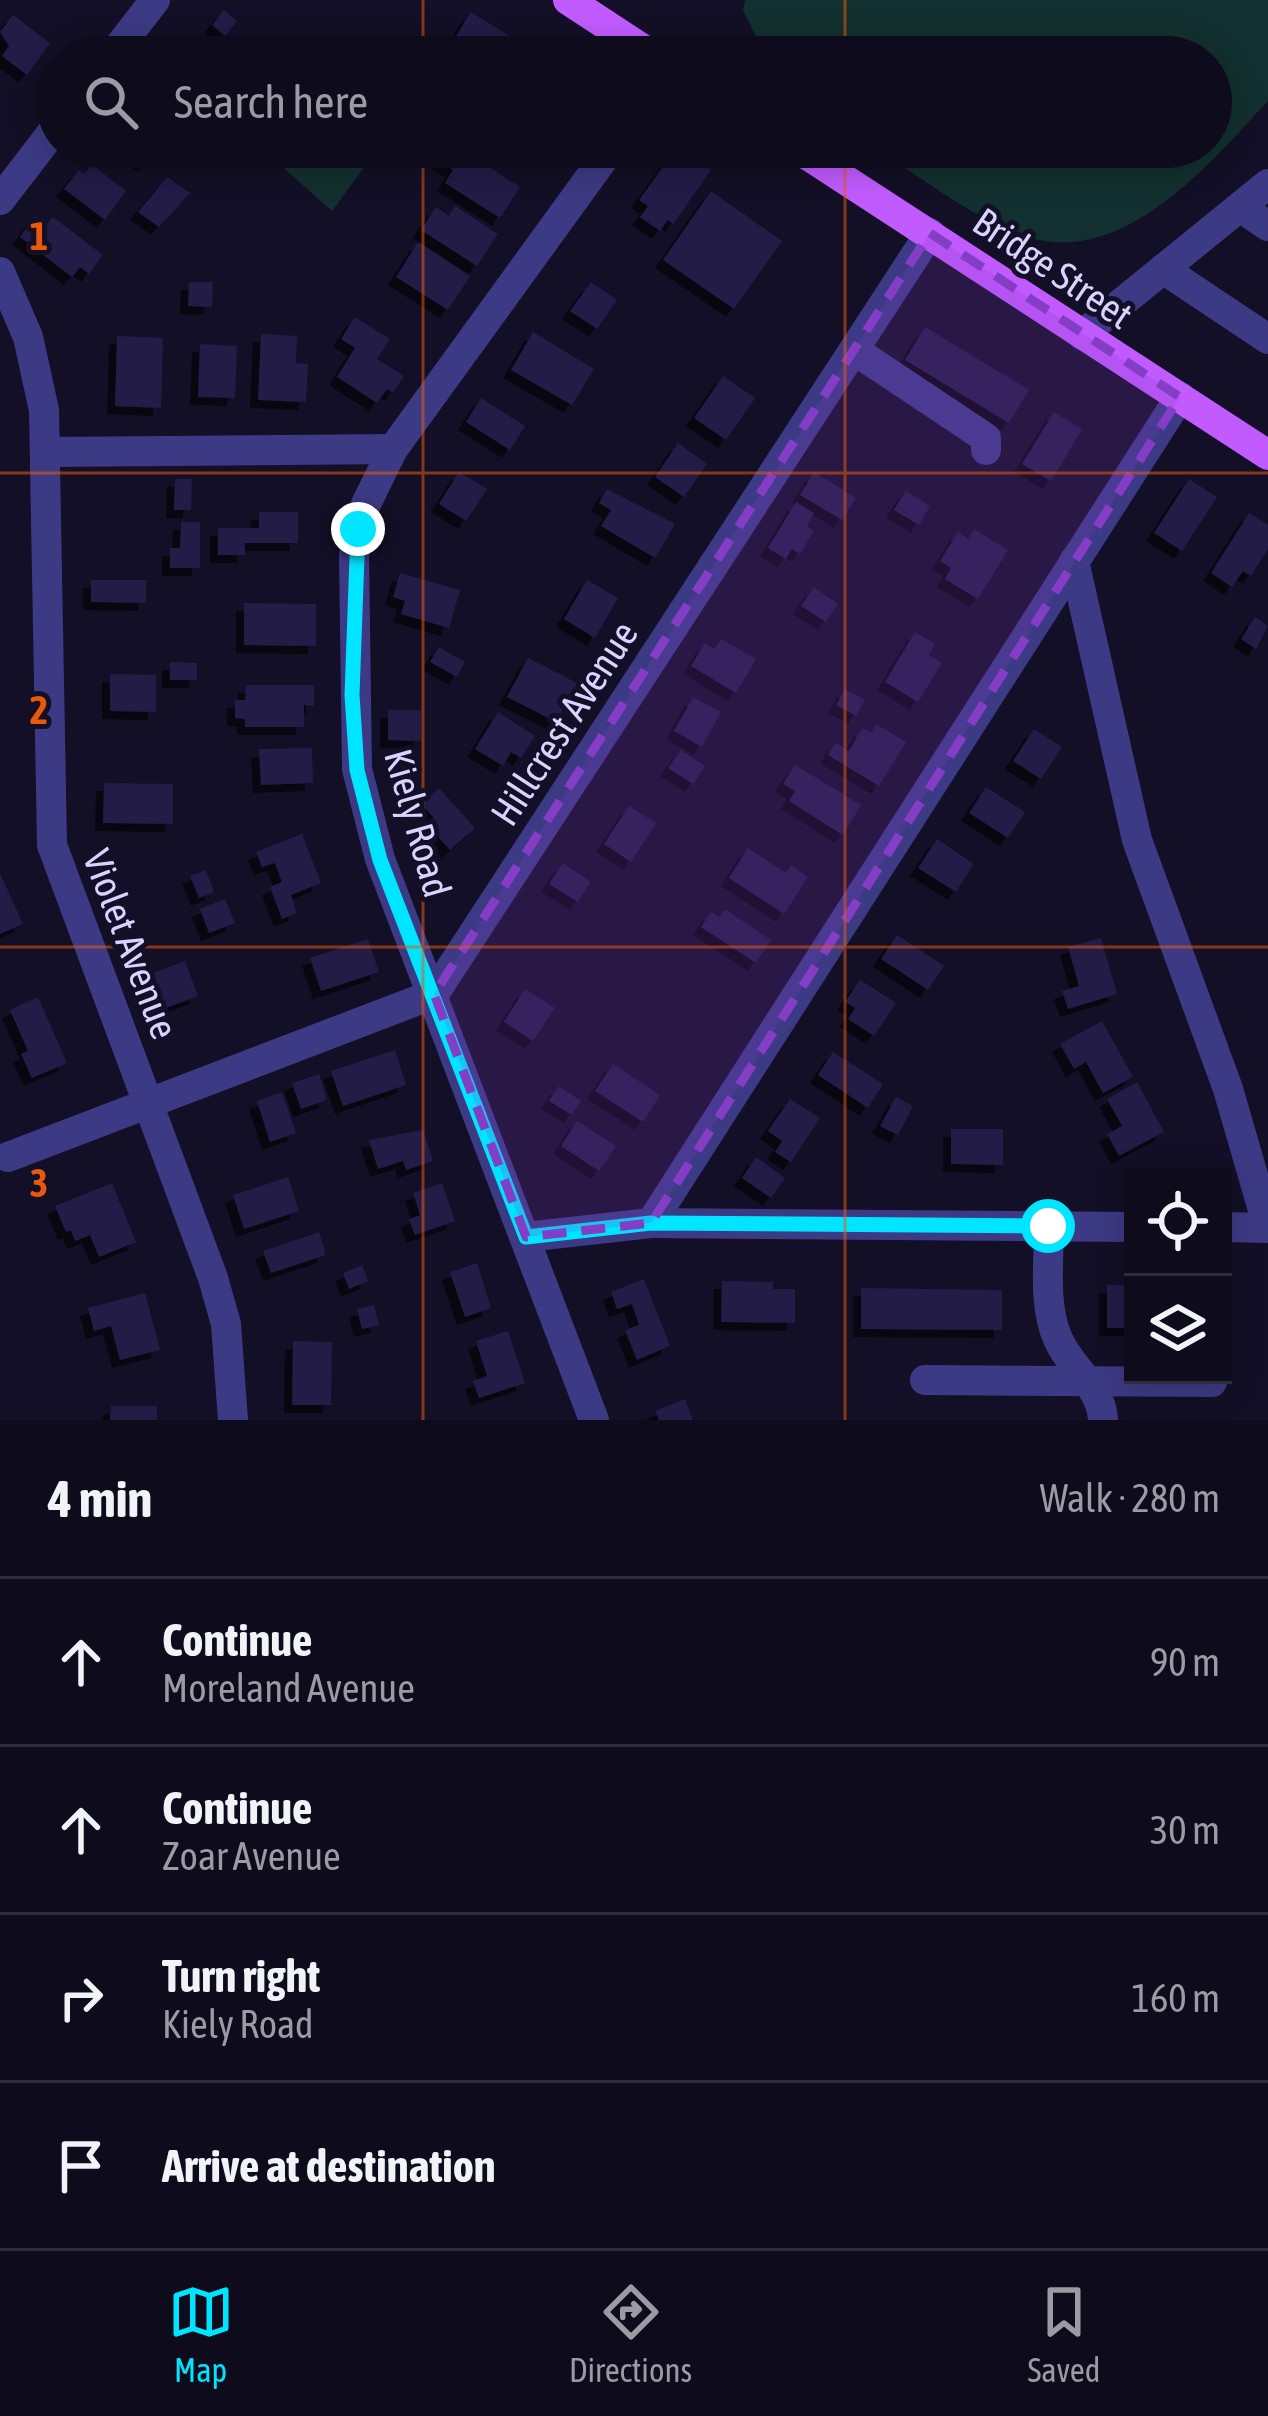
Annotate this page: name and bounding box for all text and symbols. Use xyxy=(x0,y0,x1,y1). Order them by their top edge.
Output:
search box xyxy=(36,36,1232,168)
icon: search xyxy=(78,69,144,135)
text: Search here xyxy=(174,76,368,128)
street label: Bridge Street xyxy=(965,199,1141,337)
text: 1 xyxy=(30,214,48,258)
route end xyxy=(331,502,385,556)
street label: Hillcrest Avenue xyxy=(482,613,646,833)
text: 2 xyxy=(30,688,48,732)
street label: Kiely Road xyxy=(376,744,460,902)
street label: Violet Avenue xyxy=(75,843,187,1045)
text: 3 xyxy=(30,1161,48,1205)
map controls xyxy=(1124,1168,1232,1384)
button: locate xyxy=(1124,1168,1232,1276)
route start xyxy=(1021,1199,1075,1253)
button: layers xyxy=(1124,1276,1232,1384)
text: 4 min xyxy=(48,1469,152,1528)
text: Walk · 280 m xyxy=(1040,1476,1220,1520)
text: Continue xyxy=(162,1614,313,1666)
icon: ahead xyxy=(48,1629,114,1695)
text: 90 m xyxy=(1150,1640,1220,1684)
text: Moreland Avenue xyxy=(162,1666,415,1710)
text: Continue xyxy=(162,1782,313,1834)
icon: ahead xyxy=(48,1797,114,1863)
text: 30 m xyxy=(1150,1808,1220,1852)
text: Zoar Avenue xyxy=(162,1834,341,1878)
text: Turn right xyxy=(162,1950,320,2002)
icon: right xyxy=(48,1965,114,2031)
text: 160 m xyxy=(1132,1976,1220,2020)
text: Kiely Road xyxy=(162,2002,314,2046)
icon: arrive xyxy=(48,2133,114,2199)
text: Arrive at destination xyxy=(162,2140,496,2192)
tab: Map xyxy=(168,2279,234,2389)
tab: Directions xyxy=(569,2279,692,2389)
tab: Saved xyxy=(1027,2279,1100,2389)

